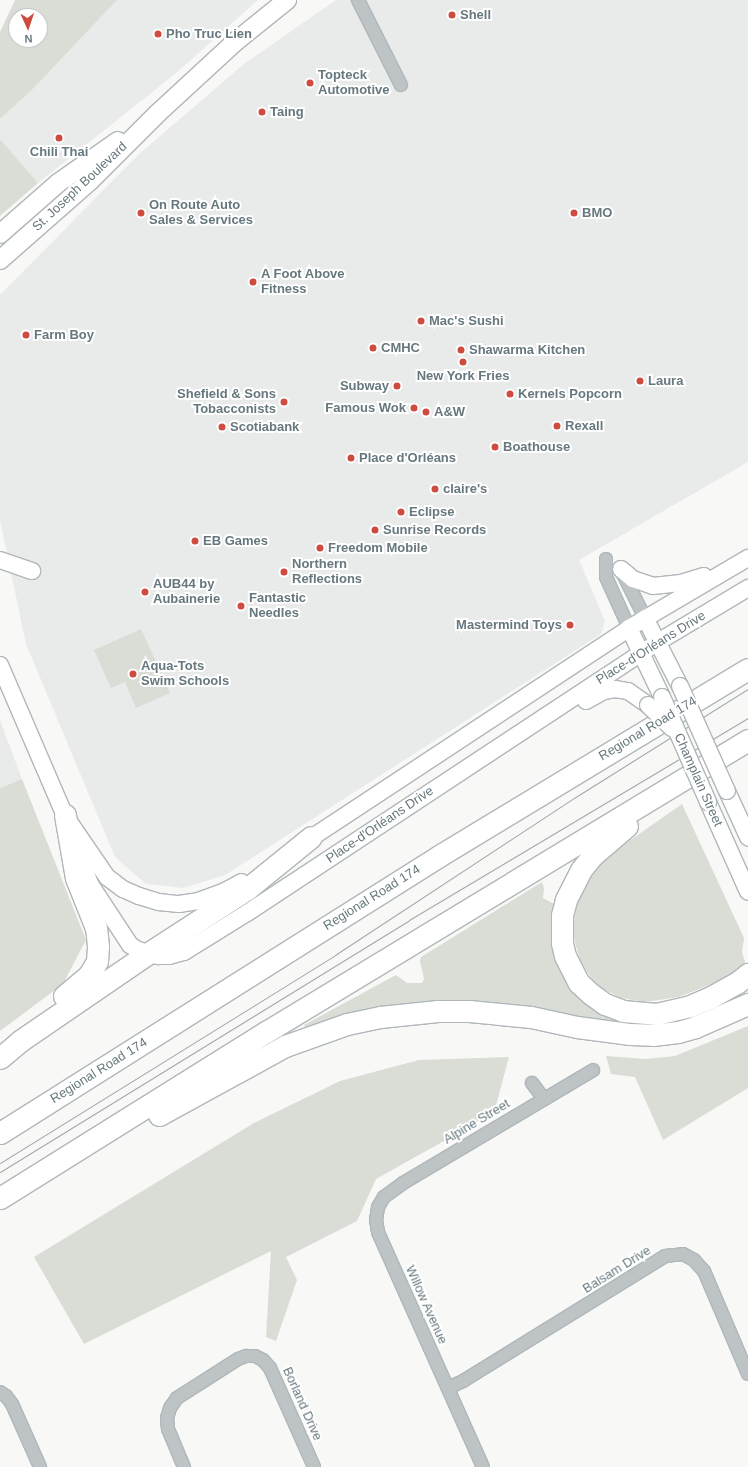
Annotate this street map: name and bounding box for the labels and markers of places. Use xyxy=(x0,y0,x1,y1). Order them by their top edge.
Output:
place label: Shell xyxy=(460,7,491,23)
marker: Shell xyxy=(447,10,457,20)
place label: Pho Truc Lien xyxy=(166,26,252,42)
marker: Pho Truc Lien xyxy=(153,29,163,39)
place label: Topteck Automotive xyxy=(318,68,390,99)
marker: Topteck Automotive xyxy=(305,78,315,88)
place label: Taing xyxy=(270,104,304,120)
marker: Taing xyxy=(257,107,267,117)
marker: Chili Thai xyxy=(54,133,64,143)
place label: Chili Thai xyxy=(30,144,88,160)
place label: On Route Auto Sales & Services xyxy=(149,198,253,229)
place label: BMO xyxy=(582,205,612,221)
marker: On Route Auto Sales & Services xyxy=(136,208,146,218)
marker: BMO xyxy=(569,208,579,218)
place label: A Foot Above Fitness xyxy=(261,267,345,298)
marker: A Foot Above Fitness xyxy=(248,277,258,287)
place label: Mac's Sushi xyxy=(429,313,504,329)
marker: Mac's Sushi xyxy=(416,316,426,326)
place label: Farm Boy xyxy=(34,327,94,343)
marker: Farm Boy xyxy=(21,330,31,340)
place label: CMHC xyxy=(381,340,420,356)
place label: Shawarma Kitchen xyxy=(469,342,585,358)
marker: CMHC xyxy=(368,343,378,353)
marker: Shawarma Kitchen xyxy=(456,345,466,355)
marker: New York Fries xyxy=(458,357,468,367)
place label: New York Fries xyxy=(417,368,509,384)
place label: Laura xyxy=(648,373,683,389)
marker: Laura xyxy=(635,376,645,386)
place label: Subway xyxy=(340,378,389,394)
marker: Subway xyxy=(392,381,402,391)
place label: Kernels Popcorn xyxy=(518,386,622,402)
place label: Shefield & Sons Tobacconists xyxy=(177,387,276,418)
marker: Kernels Popcorn xyxy=(505,389,515,399)
marker: Shefield & Sons Tobacconists xyxy=(279,397,289,407)
place label: Famous Wok xyxy=(325,400,406,416)
marker: Famous Wok xyxy=(409,403,419,413)
place label: A&W xyxy=(434,404,465,420)
marker: A&W xyxy=(421,407,431,417)
place label: Rexall xyxy=(565,418,603,434)
place label: Scotiabank xyxy=(230,419,299,435)
marker: Rexall xyxy=(552,421,562,431)
marker: Scotiabank xyxy=(217,422,227,432)
place label: Boathouse xyxy=(503,439,570,455)
marker: Boathouse xyxy=(490,442,500,452)
place label: Place d'Orléans xyxy=(359,450,456,466)
marker: Place d'Orléans xyxy=(346,453,356,463)
place label: claire's xyxy=(443,481,487,497)
marker: claire's xyxy=(430,484,440,494)
place label: Eclipse xyxy=(409,504,455,520)
marker: Eclipse xyxy=(396,507,406,517)
place label: Sunrise Records xyxy=(383,522,486,538)
marker: Sunrise Records xyxy=(370,525,380,535)
place label: EB Games xyxy=(203,533,268,549)
marker: EB Games xyxy=(190,536,200,546)
place label: Freedom Mobile xyxy=(328,540,428,556)
marker: Freedom Mobile xyxy=(315,543,325,553)
place label: Northern Reflections xyxy=(292,557,362,588)
marker: Northern Reflections xyxy=(279,567,289,577)
place label: AUB44 by Aubainerie xyxy=(153,577,220,608)
marker: AUB44 by Aubainerie xyxy=(140,587,150,597)
place label: Fantastic Needles xyxy=(249,591,306,622)
marker: Fantastic Needles xyxy=(236,601,246,611)
place label: Mastermind Toys xyxy=(456,617,562,633)
marker: Mastermind Toys xyxy=(565,620,575,630)
place label: Aqua-Tots Swim Schools xyxy=(141,659,229,690)
marker: Aqua-Tots Swim Schools xyxy=(128,669,138,679)

